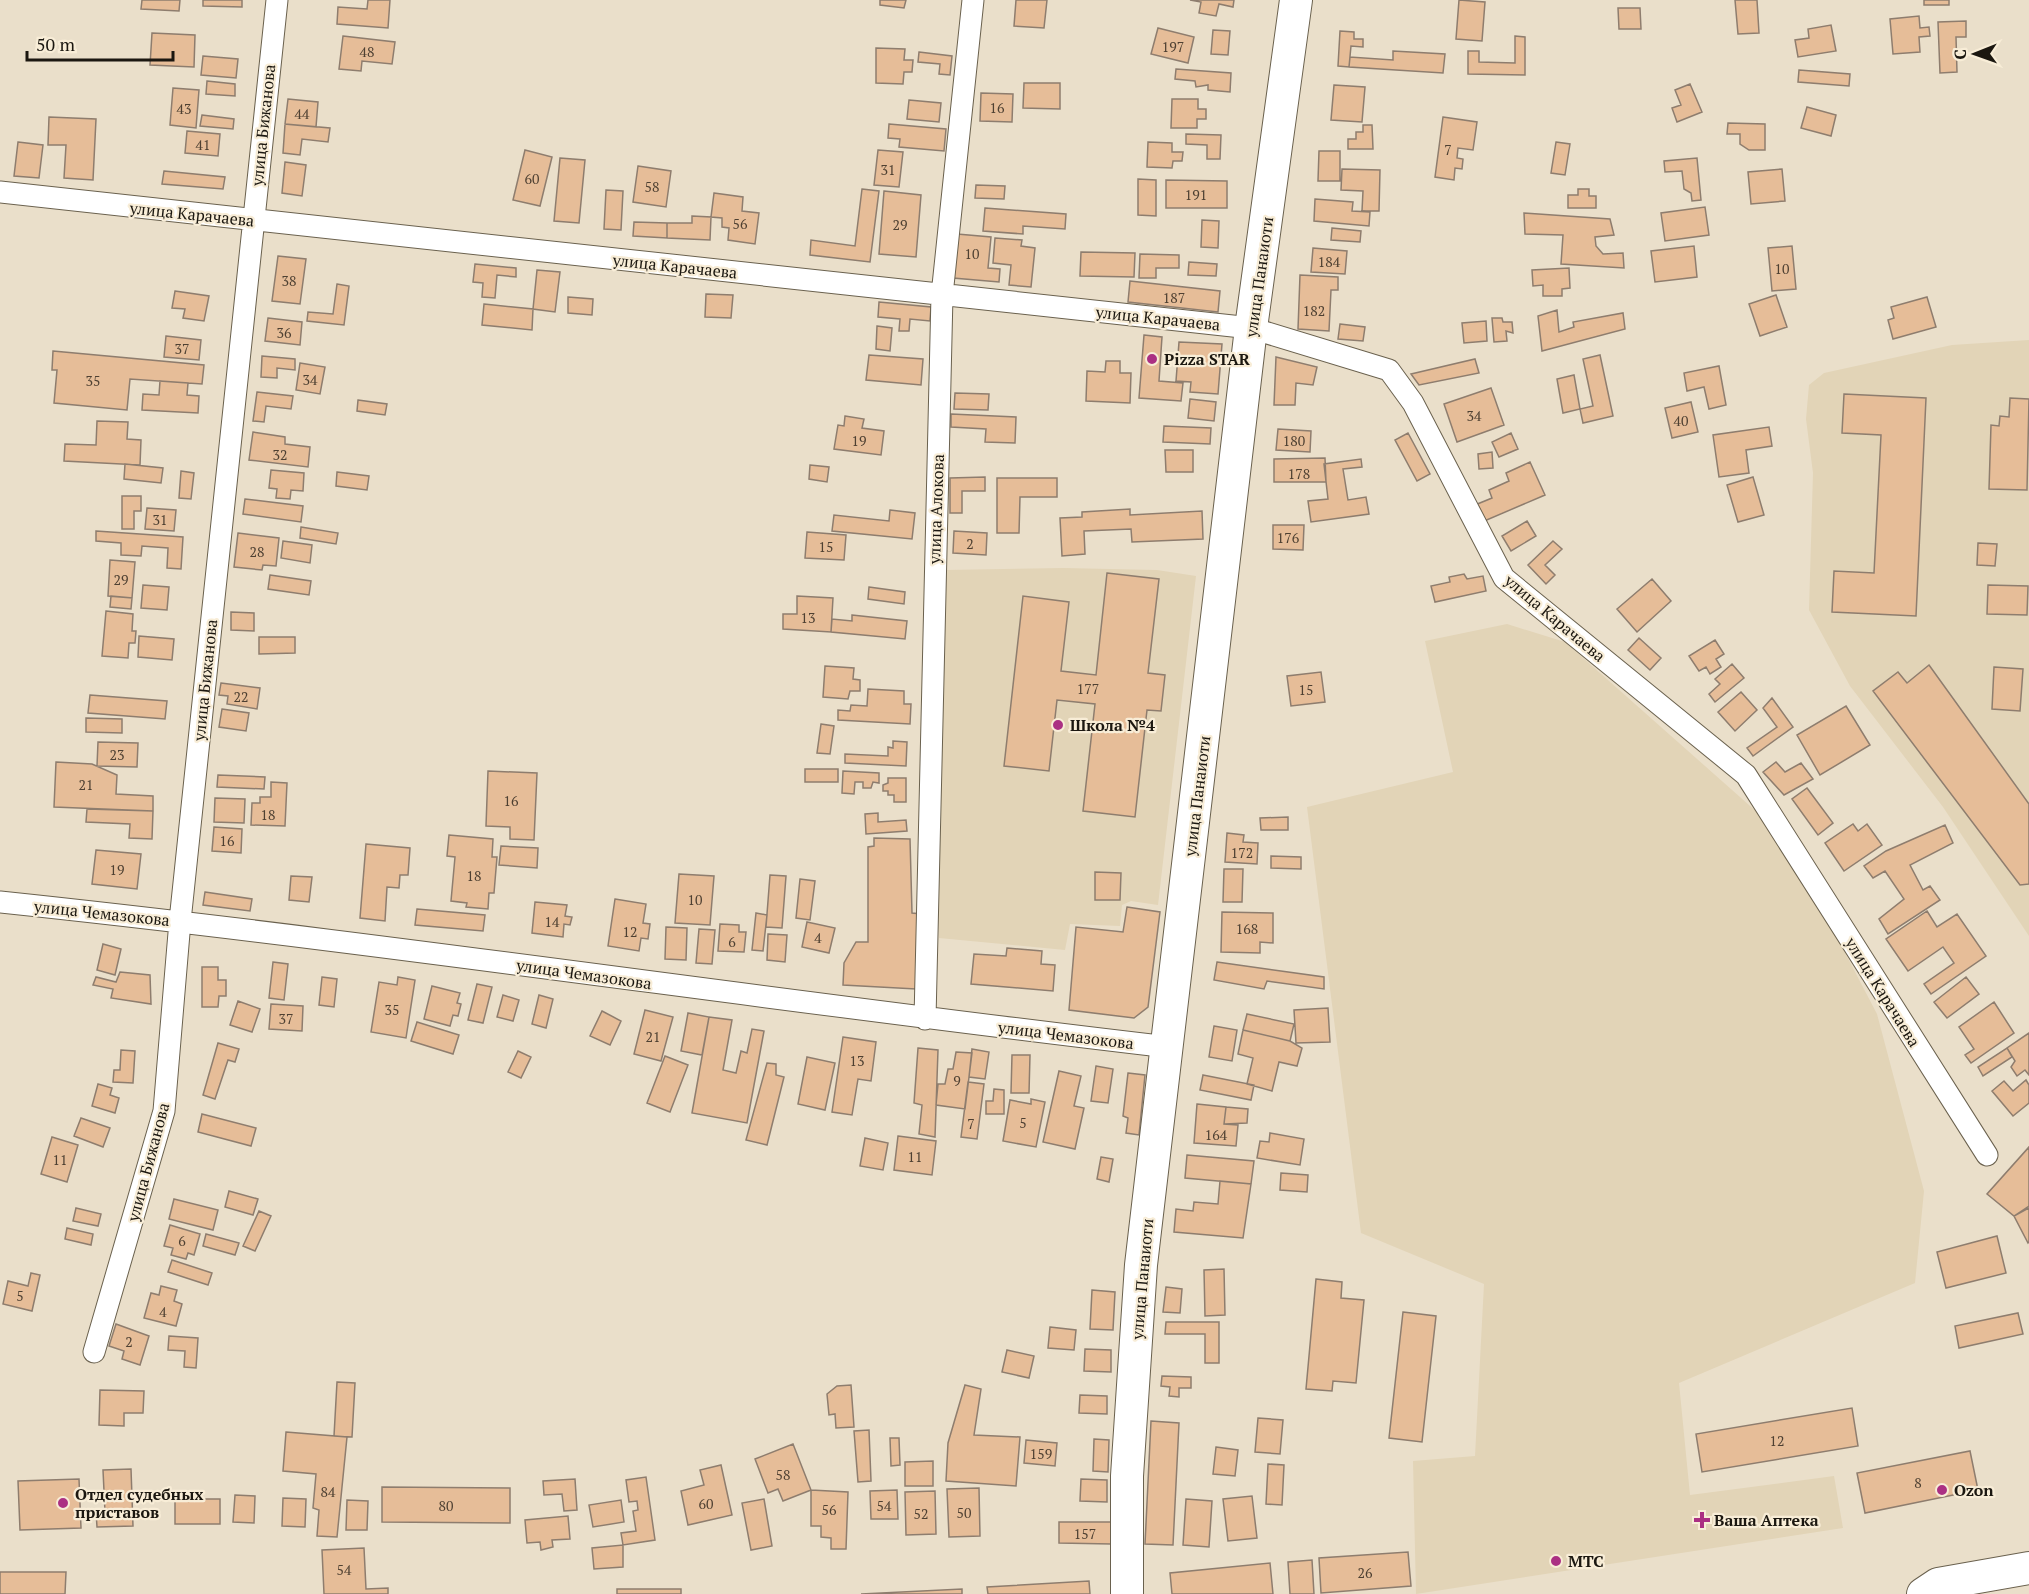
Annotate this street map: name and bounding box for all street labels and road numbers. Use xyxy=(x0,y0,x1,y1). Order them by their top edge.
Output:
street label: улица Бижанова xyxy=(246,63,280,188)
street label: улица Карачаева xyxy=(128,196,255,231)
street label: улица Панаиоти xyxy=(1240,215,1278,340)
street label: улица Карачаева xyxy=(611,248,738,283)
street label: улица Карачаева xyxy=(1094,300,1221,335)
street label: улица Алокова xyxy=(923,454,949,565)
street label: улица Карачаева xyxy=(1499,569,1610,667)
street label: улица Бижанова xyxy=(188,618,222,743)
street label: улица Панаиоти xyxy=(1179,734,1215,859)
street label: улица Чемазокова xyxy=(32,895,171,931)
street label: улица Карачаева xyxy=(1840,932,1925,1051)
street label: улица Чемазокова xyxy=(514,953,653,994)
street label: улица Чемазокова xyxy=(996,1016,1135,1054)
street label: улица Бижанова xyxy=(121,1100,174,1225)
street label: улица Панаиоти xyxy=(1126,1217,1158,1341)

